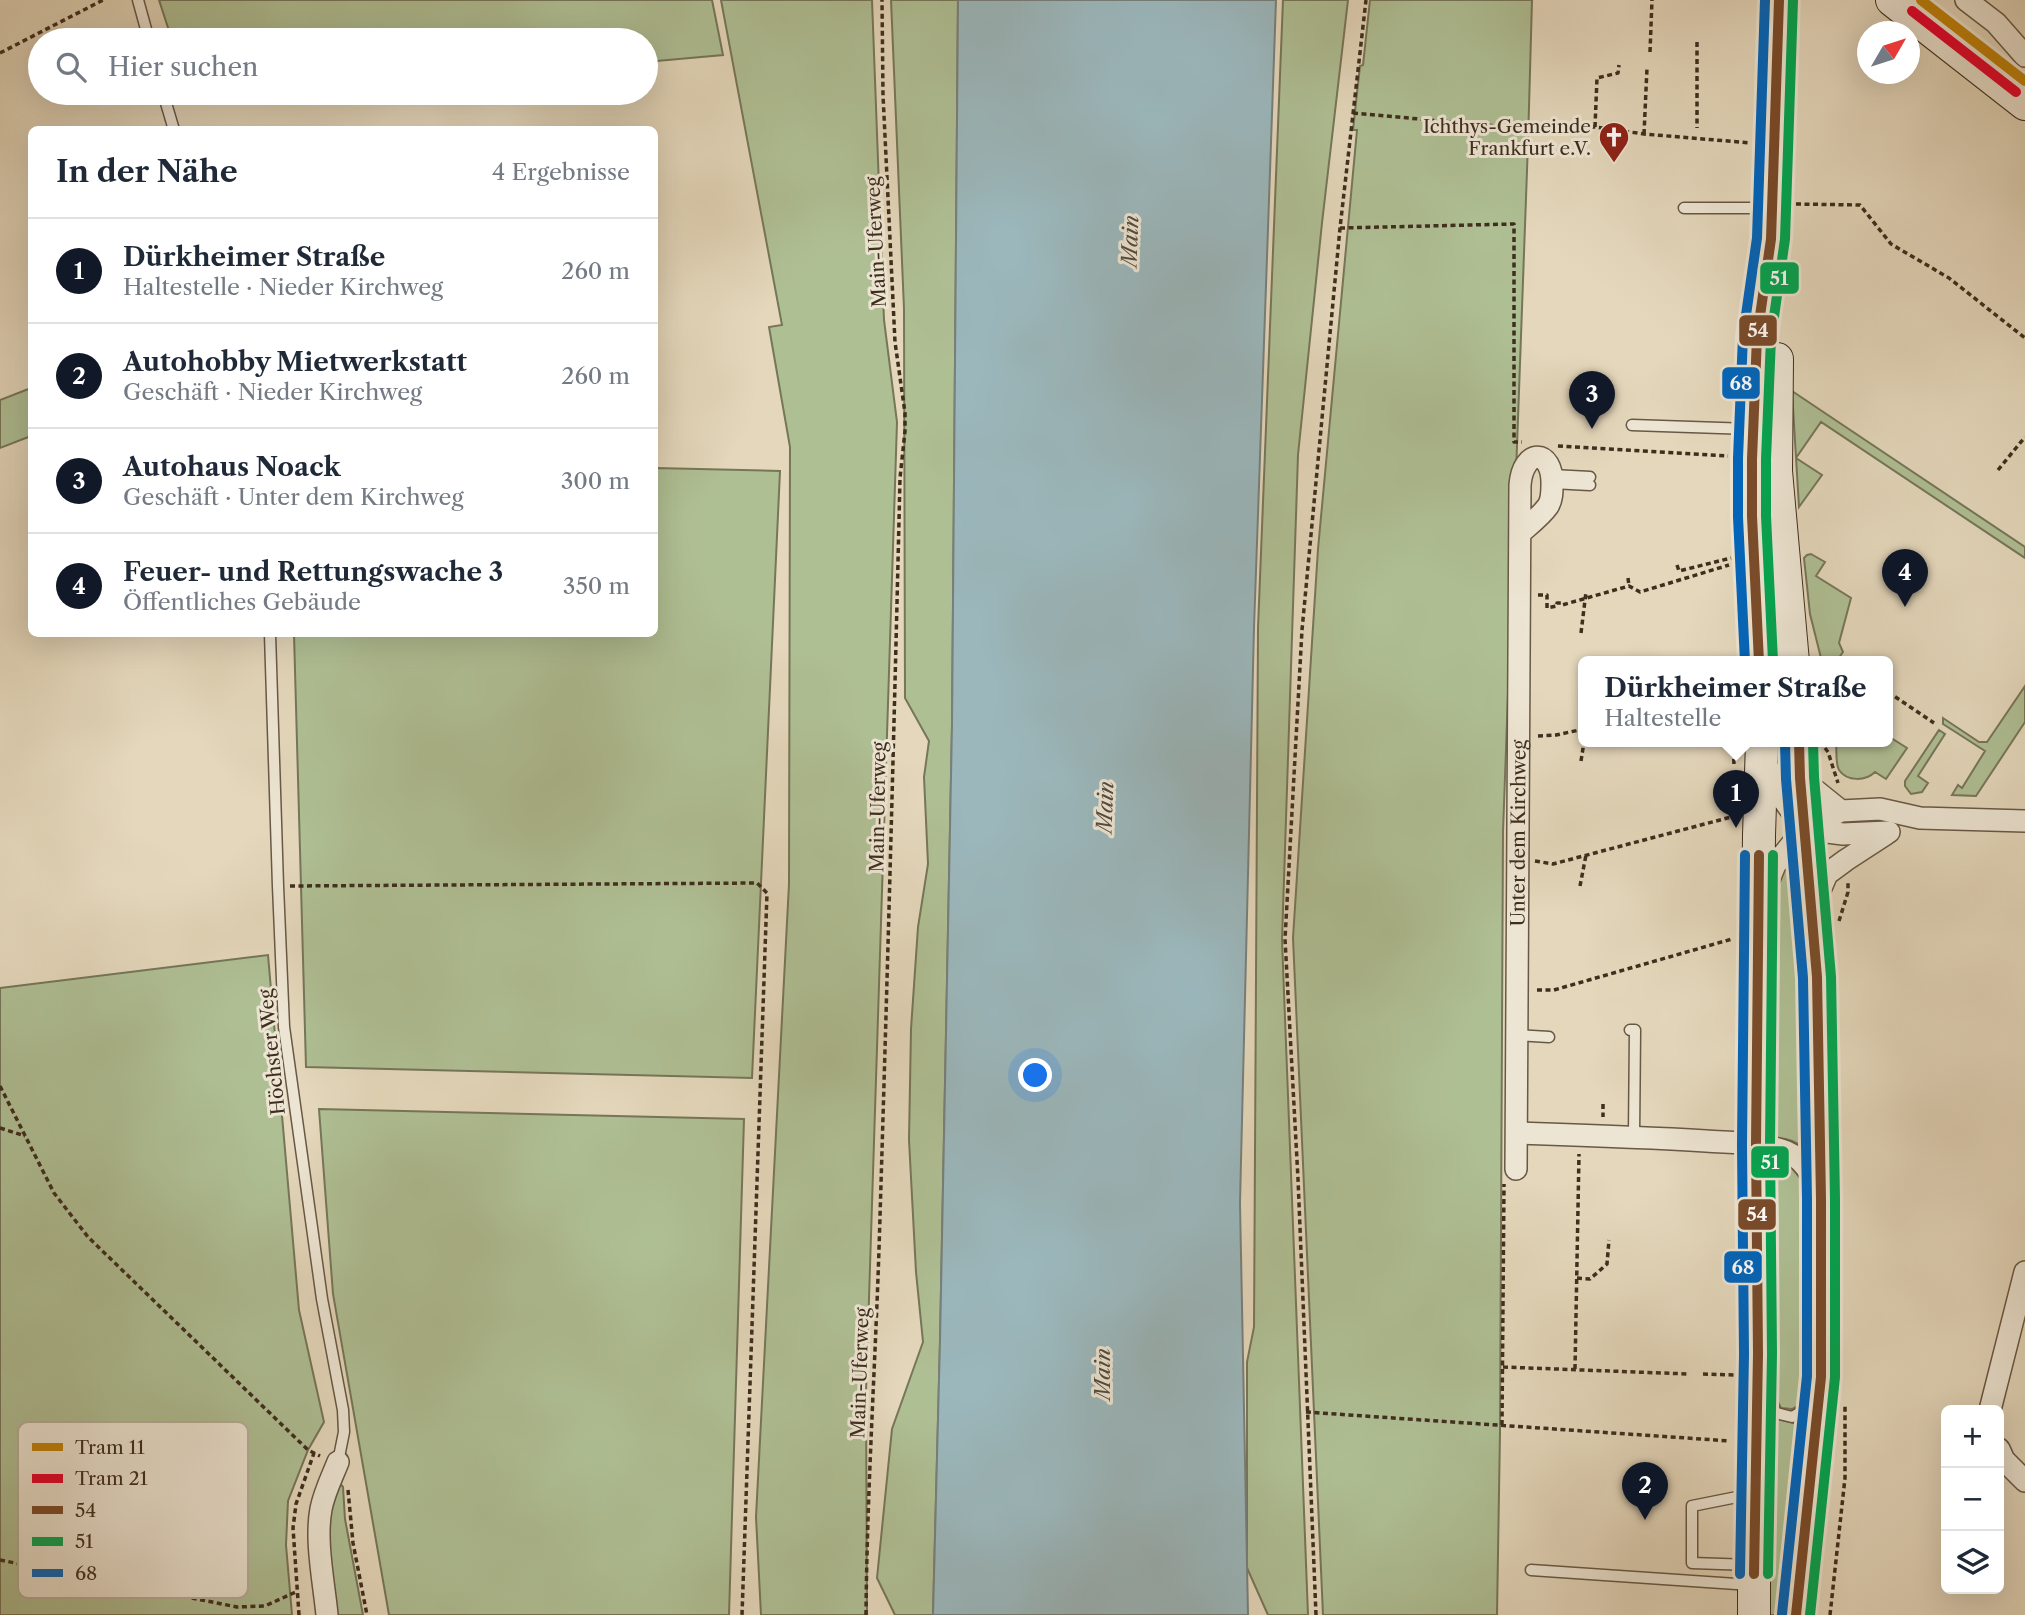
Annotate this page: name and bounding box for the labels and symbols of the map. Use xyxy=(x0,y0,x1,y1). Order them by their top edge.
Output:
north arrow xyxy=(1857,21,1920,84)
place label: Ichthys-Gemeinde Frankfurt e.V. xyxy=(1423,115,1591,160)
church icon: Ichthys-Gemeinde Frankfurt e.V. xyxy=(1597,120,1631,164)
street label: Main-Uferweg xyxy=(861,175,891,308)
water label: Main xyxy=(1116,215,1143,270)
line badge: 51 xyxy=(1759,261,1800,295)
text: 51 xyxy=(1769,267,1789,290)
line badge: 54 xyxy=(1738,314,1778,347)
text: 54 xyxy=(1747,319,1769,342)
line badge: 68 xyxy=(1721,366,1761,400)
pin: 3 xyxy=(1569,371,1615,429)
text: 68 xyxy=(1729,372,1753,395)
pin: 4 xyxy=(1882,549,1928,607)
street label: Unter dem Kirchweg xyxy=(1506,739,1530,926)
street label: Main-Uferweg xyxy=(865,740,891,873)
pin: 1 xyxy=(1713,770,1759,828)
water label: Main xyxy=(1091,781,1118,836)
street label: Höchster Weg xyxy=(254,987,290,1116)
your location xyxy=(1018,1058,1052,1092)
line badge: 51 xyxy=(1750,1145,1790,1179)
text: 51 xyxy=(1760,1151,1780,1174)
line badge: 54 xyxy=(1737,1198,1777,1231)
text: 54 xyxy=(1746,1203,1768,1226)
line badge: 68 xyxy=(1723,1250,1763,1284)
text: 68 xyxy=(1731,1256,1755,1279)
street label: Main-Uferweg xyxy=(846,1306,874,1439)
water label: Main xyxy=(1090,1348,1115,1403)
legend xyxy=(18,1422,248,1598)
text: Tram 11 xyxy=(75,1436,145,1459)
pin: 2 xyxy=(1622,1462,1668,1520)
text: Tram 21 xyxy=(75,1467,148,1490)
text: 54 xyxy=(75,1499,96,1522)
text: 51 xyxy=(75,1530,93,1553)
text: 68 xyxy=(75,1562,97,1585)

